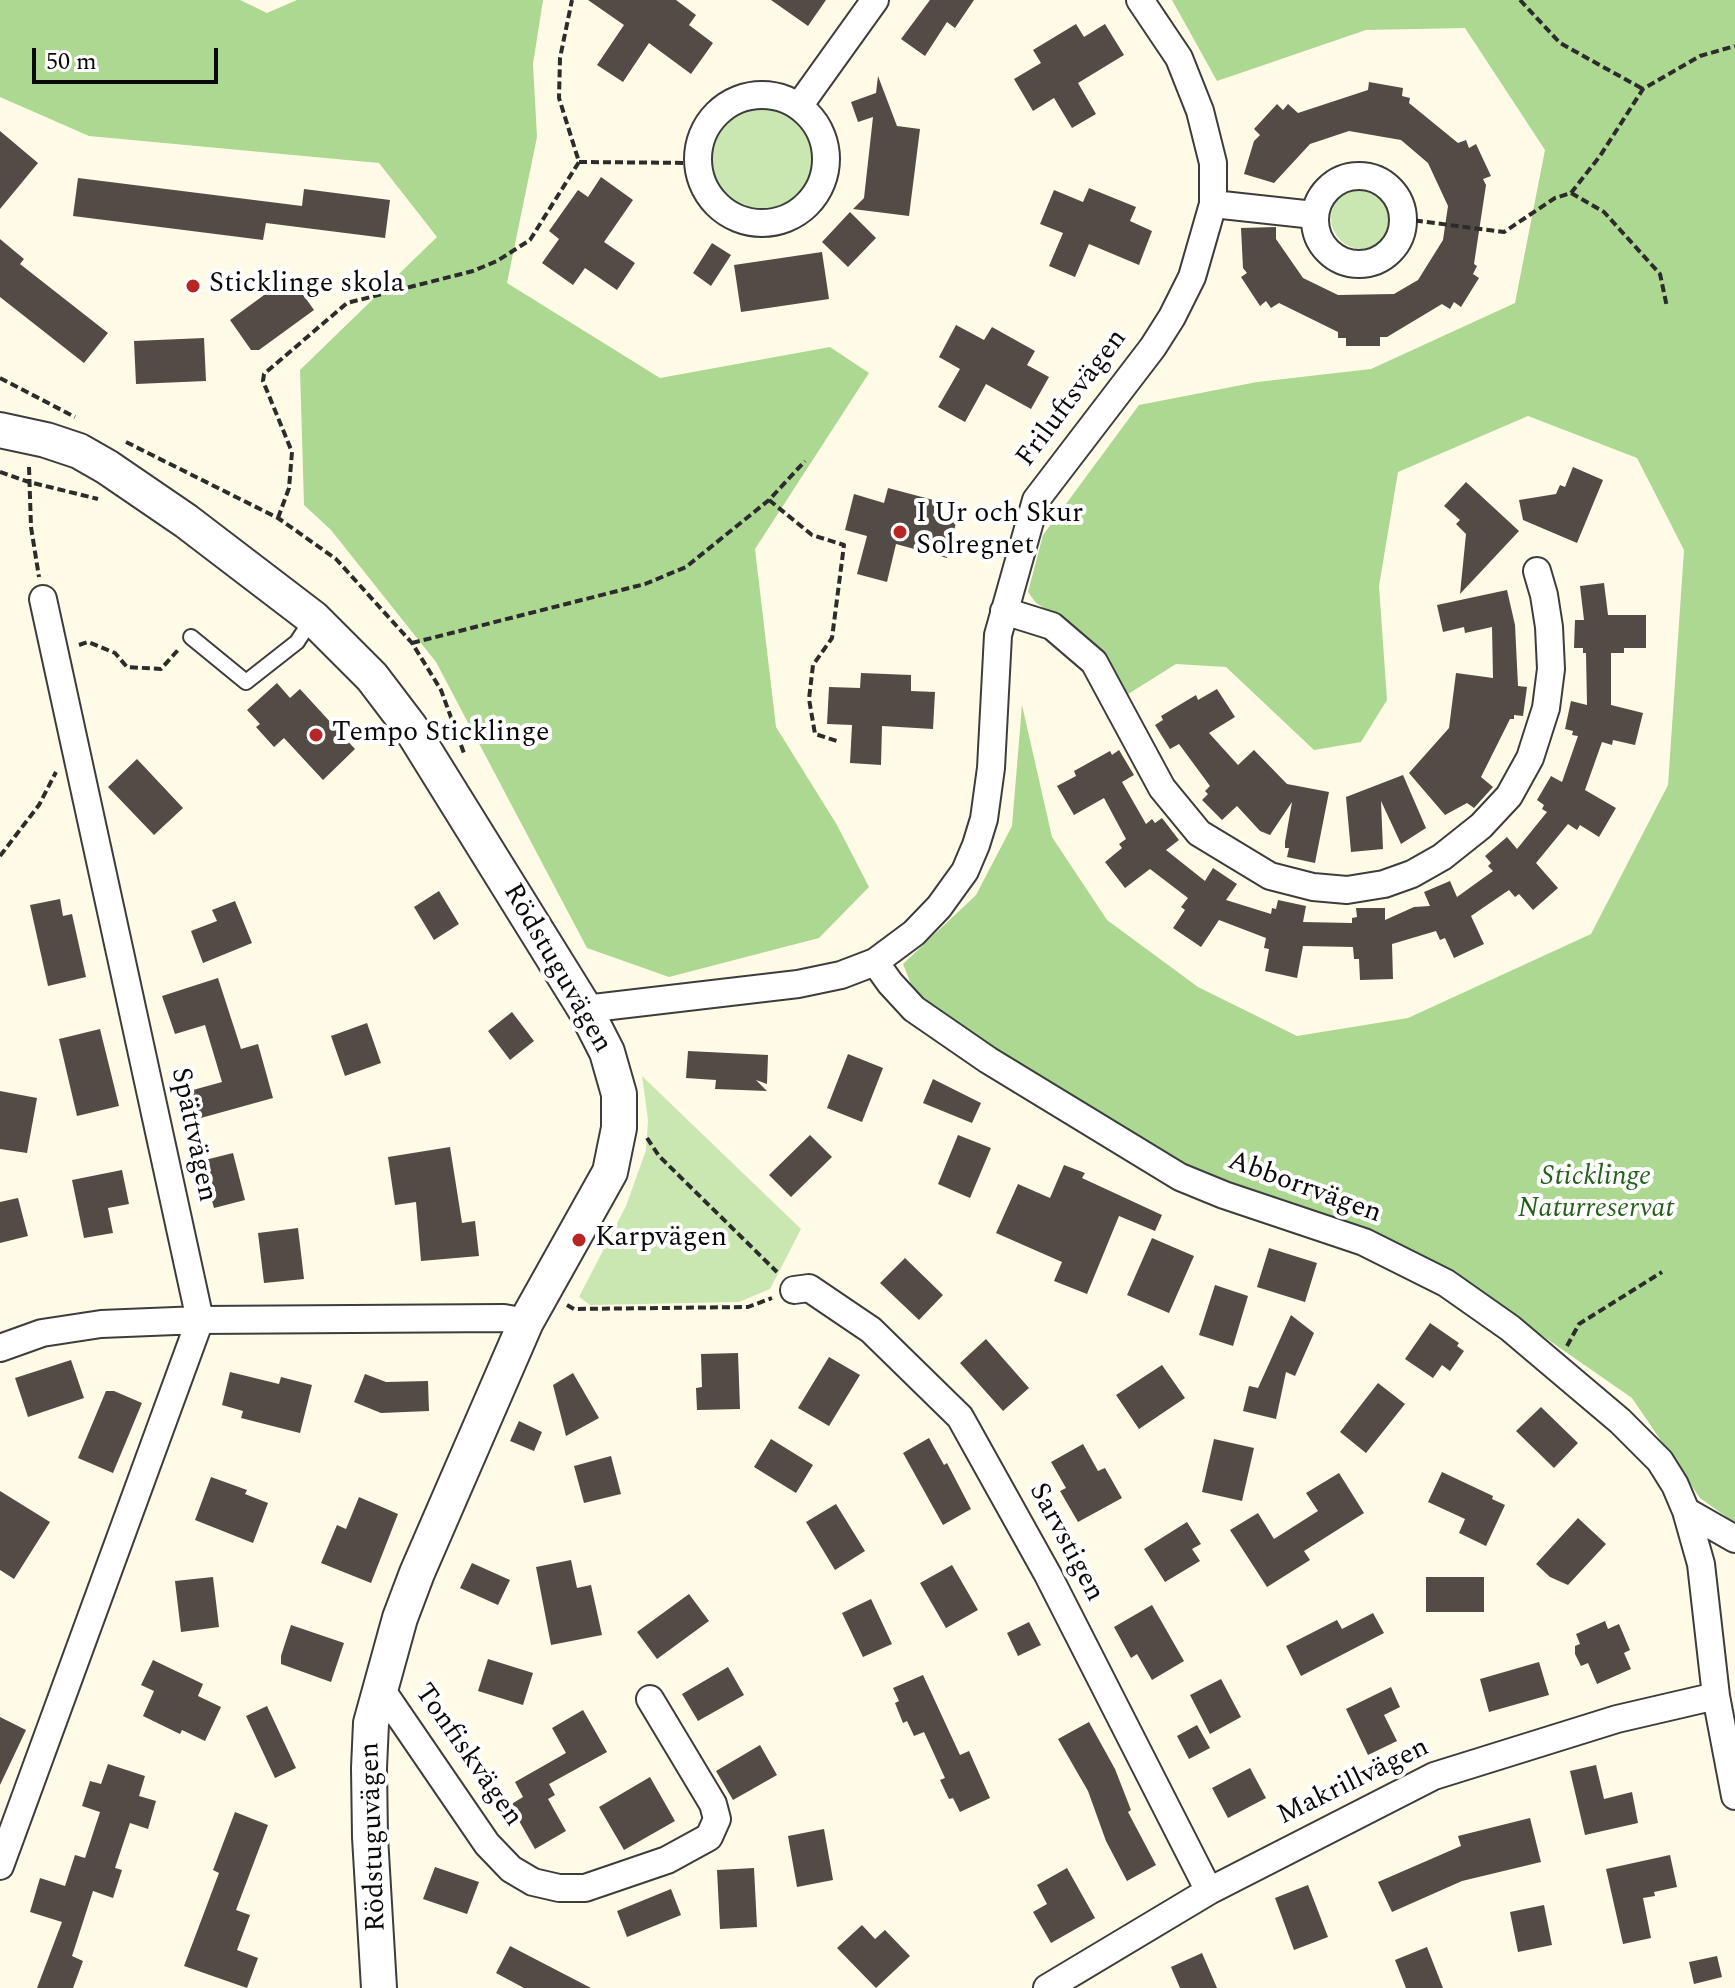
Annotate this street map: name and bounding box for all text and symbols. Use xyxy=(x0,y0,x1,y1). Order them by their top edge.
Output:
scale bar xyxy=(36,32,222,82)
text: 50 m xyxy=(46,44,97,80)
place label: Sticklinge skola xyxy=(209,269,404,303)
marker: Sticklinge skola xyxy=(184,277,202,295)
street label: Friluftsvägen xyxy=(1010,324,1136,474)
place label: I Ur och Skur Solregnet xyxy=(916,499,1083,565)
marker: I Ur och Skur Solregnet xyxy=(891,523,909,541)
place label: Tempo Sticklinge xyxy=(332,718,550,752)
marker: Tempo Sticklinge xyxy=(307,726,325,744)
street label: Rödstuguvägen xyxy=(494,878,618,1060)
street label: Spättvägen xyxy=(161,1065,223,1205)
street label: Abborrvägen xyxy=(1223,1146,1385,1232)
park label: Sticklinge Naturreservat xyxy=(1518,1162,1674,1228)
place label: Karpvägen xyxy=(595,1223,727,1257)
marker: Karpvägen xyxy=(570,1231,588,1249)
street label: Sarvstigen xyxy=(1020,1478,1110,1608)
street label: Tonfiskvägen xyxy=(405,1678,529,1834)
street label: Makrillvägen xyxy=(1273,1732,1435,1834)
street label: Rödstuguvägen xyxy=(355,1742,395,1932)

